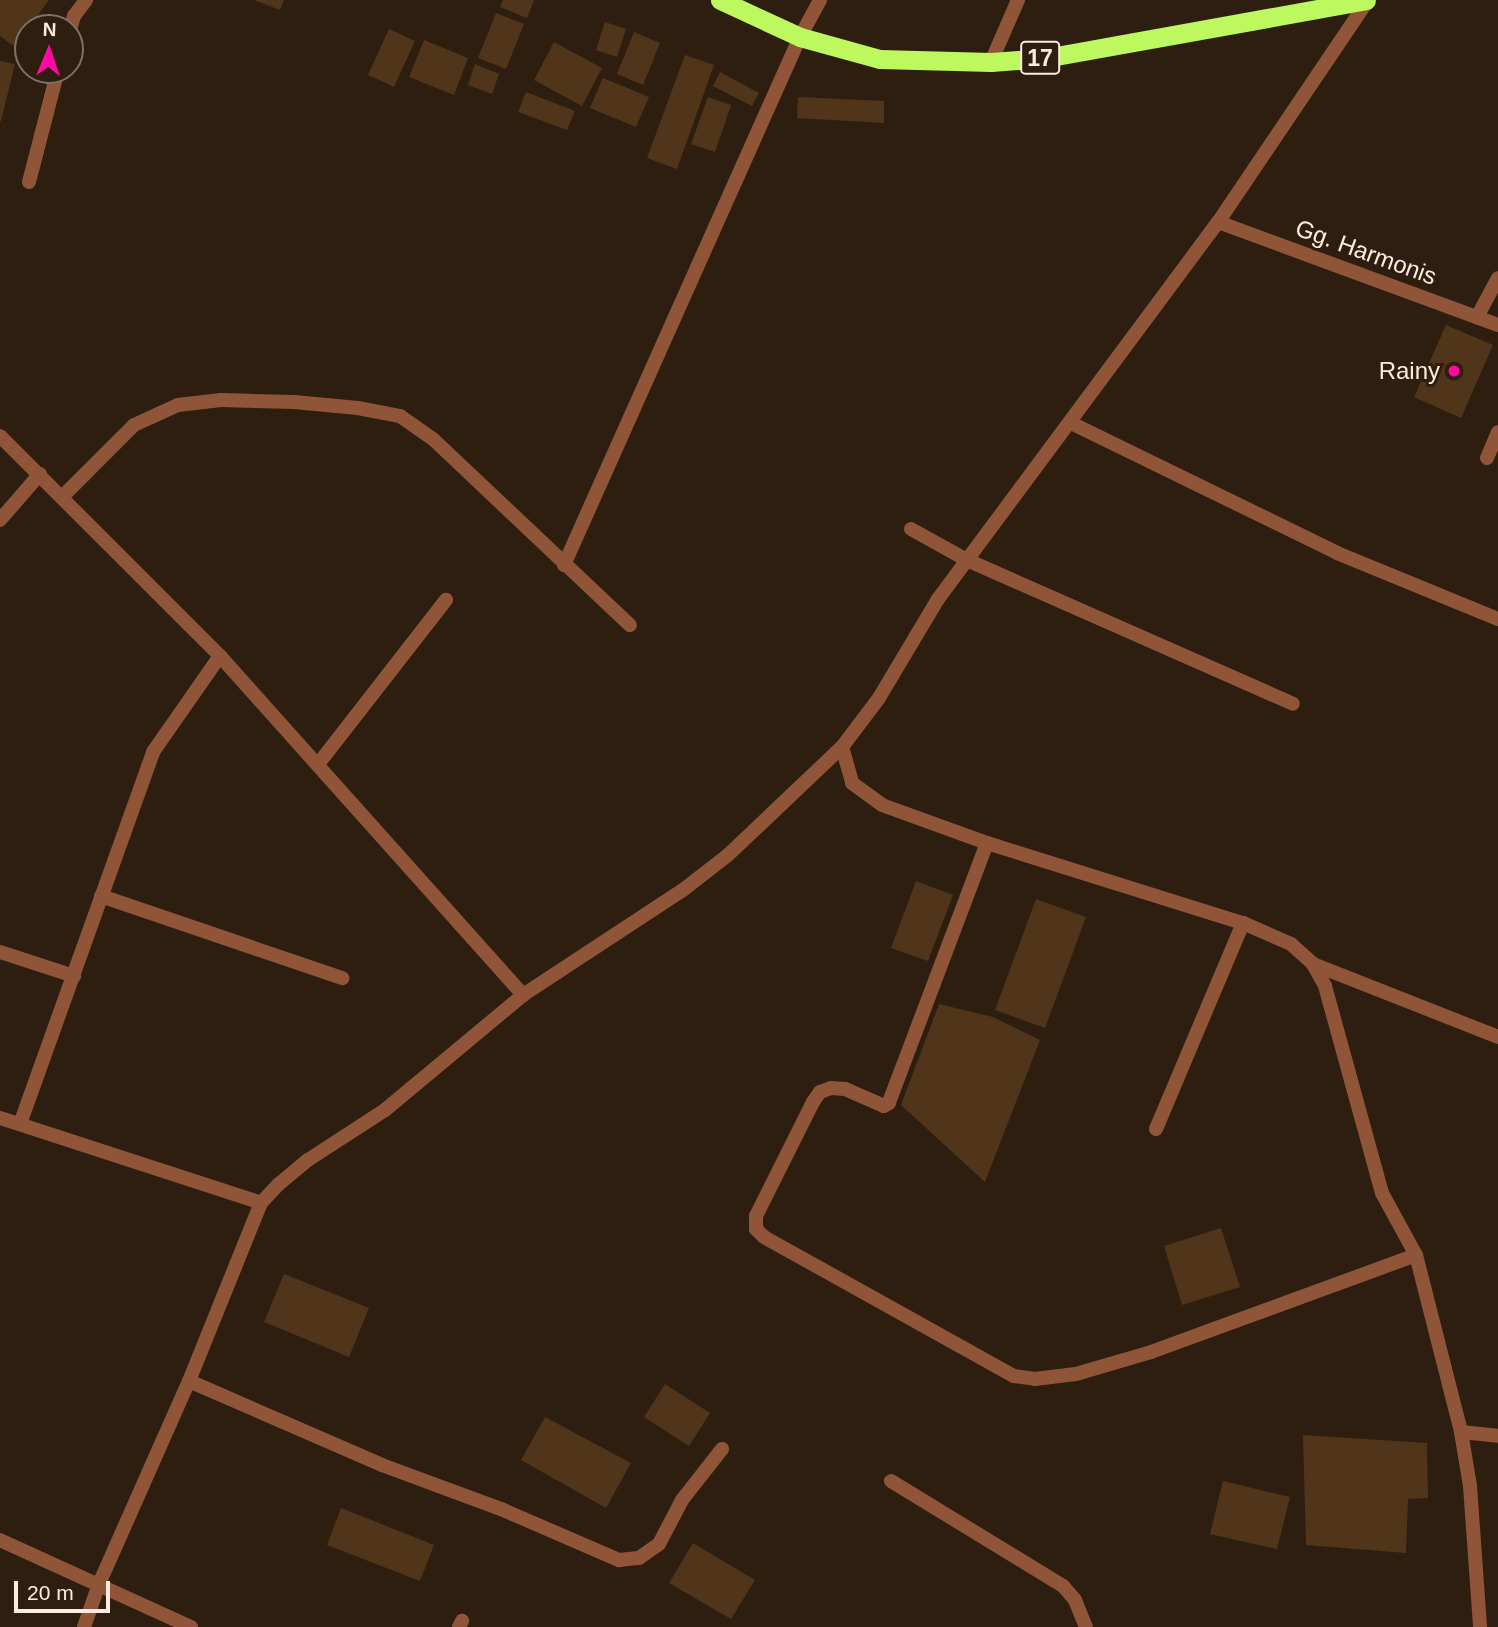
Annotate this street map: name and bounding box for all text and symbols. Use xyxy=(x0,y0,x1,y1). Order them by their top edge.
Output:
north arrow xyxy=(14,14,84,84)
text: N xyxy=(42,19,57,40)
road number: 17 xyxy=(1019,39,1061,78)
street label: Gg. Harmonis xyxy=(1292,213,1440,291)
place label: Rainy xyxy=(1379,357,1440,385)
marker: Rainy xyxy=(1446,363,1462,379)
scale bar xyxy=(18,1568,114,1612)
text: 20 m xyxy=(27,1581,74,1604)

